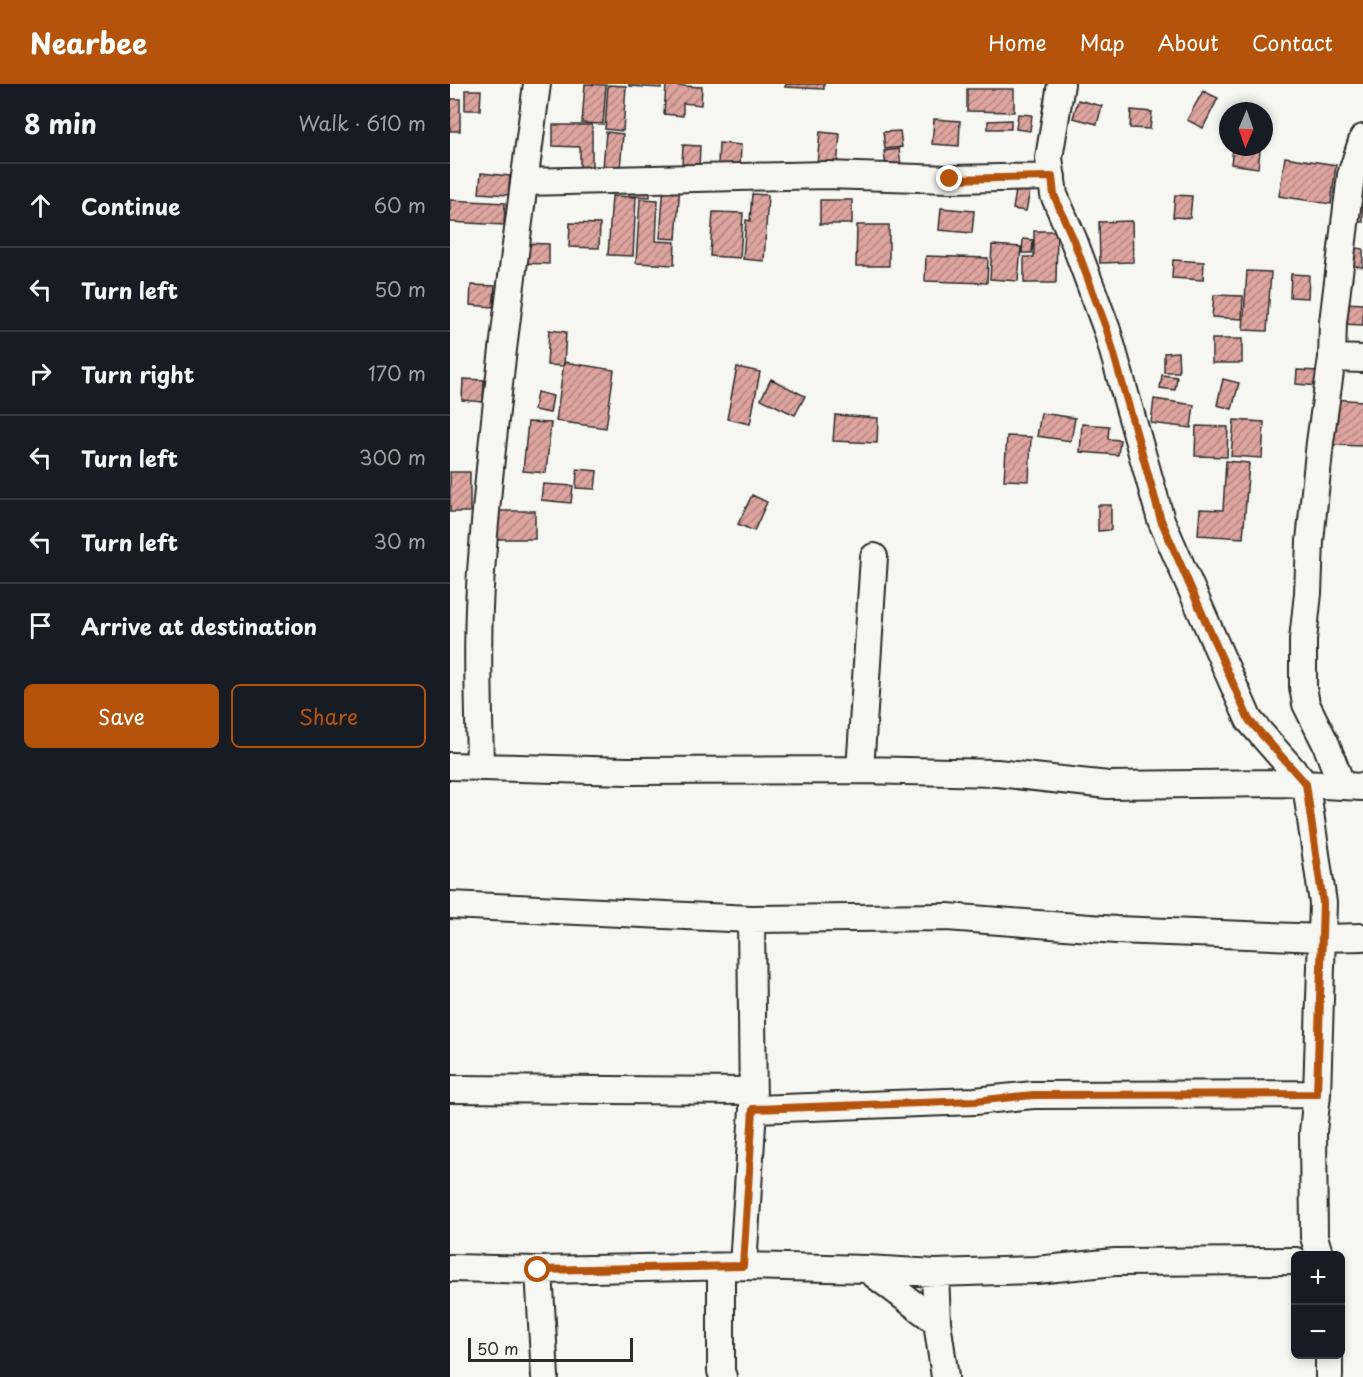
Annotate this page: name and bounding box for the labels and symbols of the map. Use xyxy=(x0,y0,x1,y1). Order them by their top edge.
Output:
north arrow xyxy=(1219,102,1273,156)
route end xyxy=(936,165,962,191)
route start xyxy=(524,1256,550,1282)
scale bar xyxy=(468,1335,633,1362)

